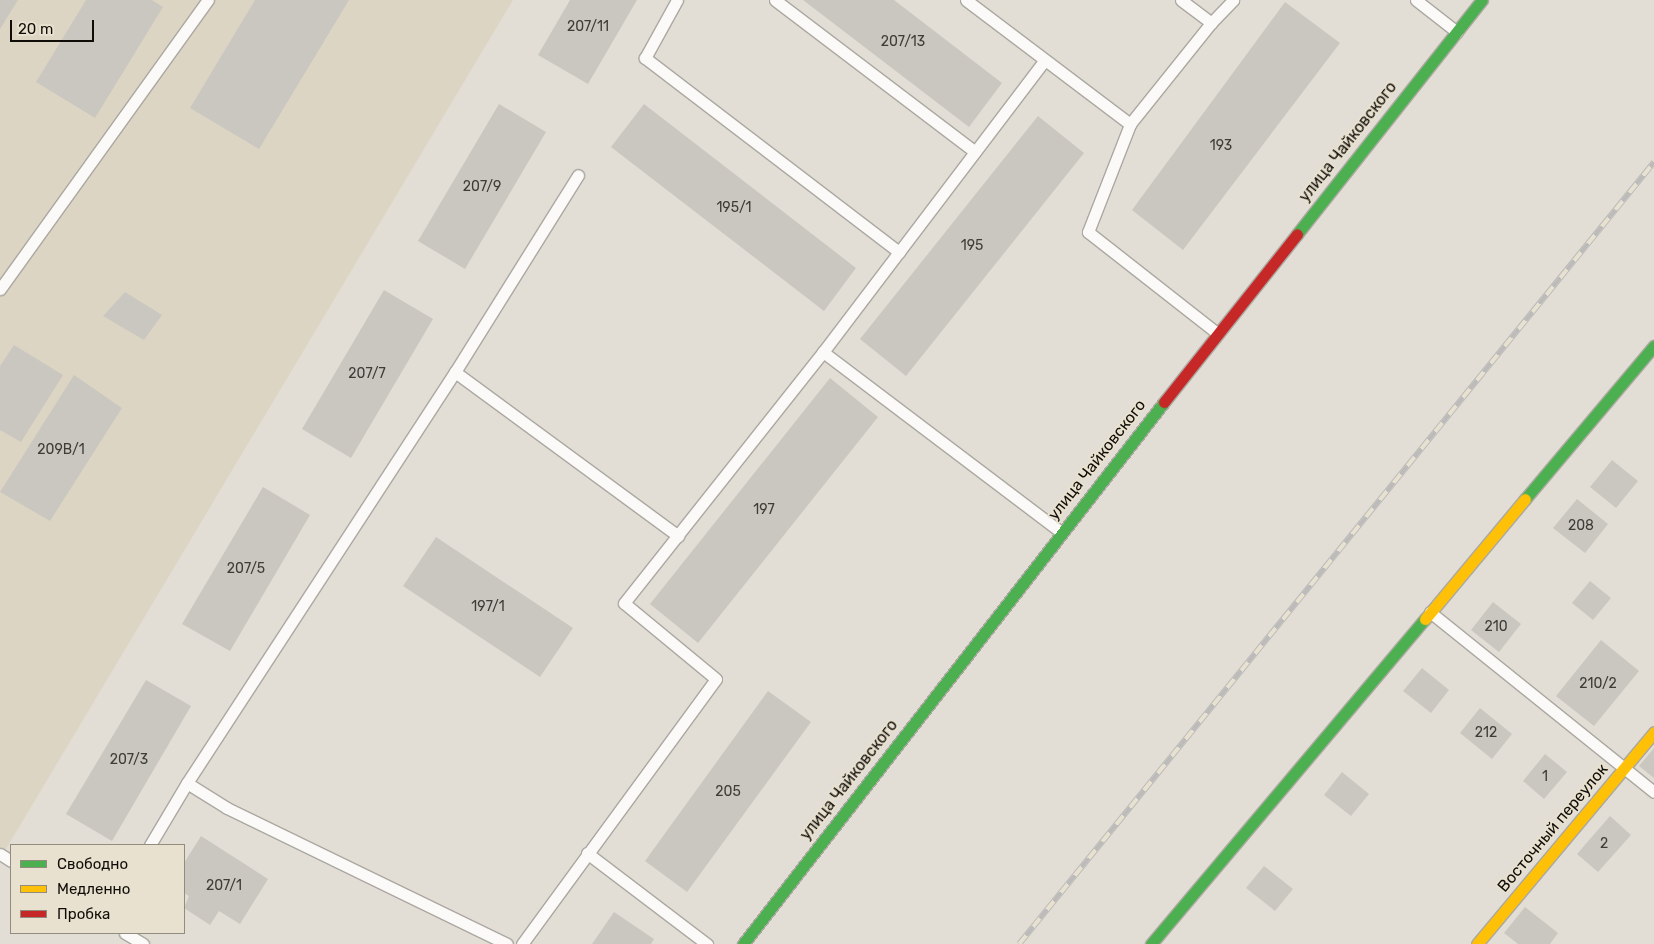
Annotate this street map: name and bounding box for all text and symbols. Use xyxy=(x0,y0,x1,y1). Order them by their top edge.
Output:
scale bar xyxy=(12,10,96,42)
house number: 207/11 xyxy=(567,19,609,35)
text: 20 m xyxy=(18,20,53,38)
house number: 207/13 xyxy=(881,34,925,50)
street label: улица Чайковского xyxy=(1295,78,1401,206)
house number: 193 xyxy=(1210,138,1232,154)
house number: 207/9 xyxy=(463,179,501,195)
house number: 195/1 xyxy=(716,200,752,216)
house number: 195 xyxy=(961,238,983,254)
house number: 207/7 xyxy=(348,366,386,382)
street label: улица Чайковского xyxy=(1044,396,1150,524)
house number: 209В/1 xyxy=(37,442,85,458)
house number: 197 xyxy=(753,502,775,518)
house number: 208 xyxy=(1568,518,1594,534)
house number: 207/5 xyxy=(227,561,265,577)
house number: 197/1 xyxy=(471,599,505,615)
house number: 210 xyxy=(1484,619,1508,635)
house number: 210/2 xyxy=(1579,676,1617,692)
street label: улица Чайковского xyxy=(796,716,902,844)
house number: 212 xyxy=(1475,725,1497,741)
house number: 207/3 xyxy=(110,752,148,768)
street label: Восточный переулок xyxy=(1494,760,1612,896)
house number: 1 xyxy=(1542,769,1548,785)
house number: 205 xyxy=(715,784,741,800)
house number: 2 xyxy=(1600,836,1608,852)
legend xyxy=(10,844,185,934)
text: Свободно xyxy=(57,855,128,873)
house number: 207/1 xyxy=(206,878,242,894)
text: Медленно xyxy=(57,880,130,898)
text: Пробка xyxy=(57,905,110,923)

